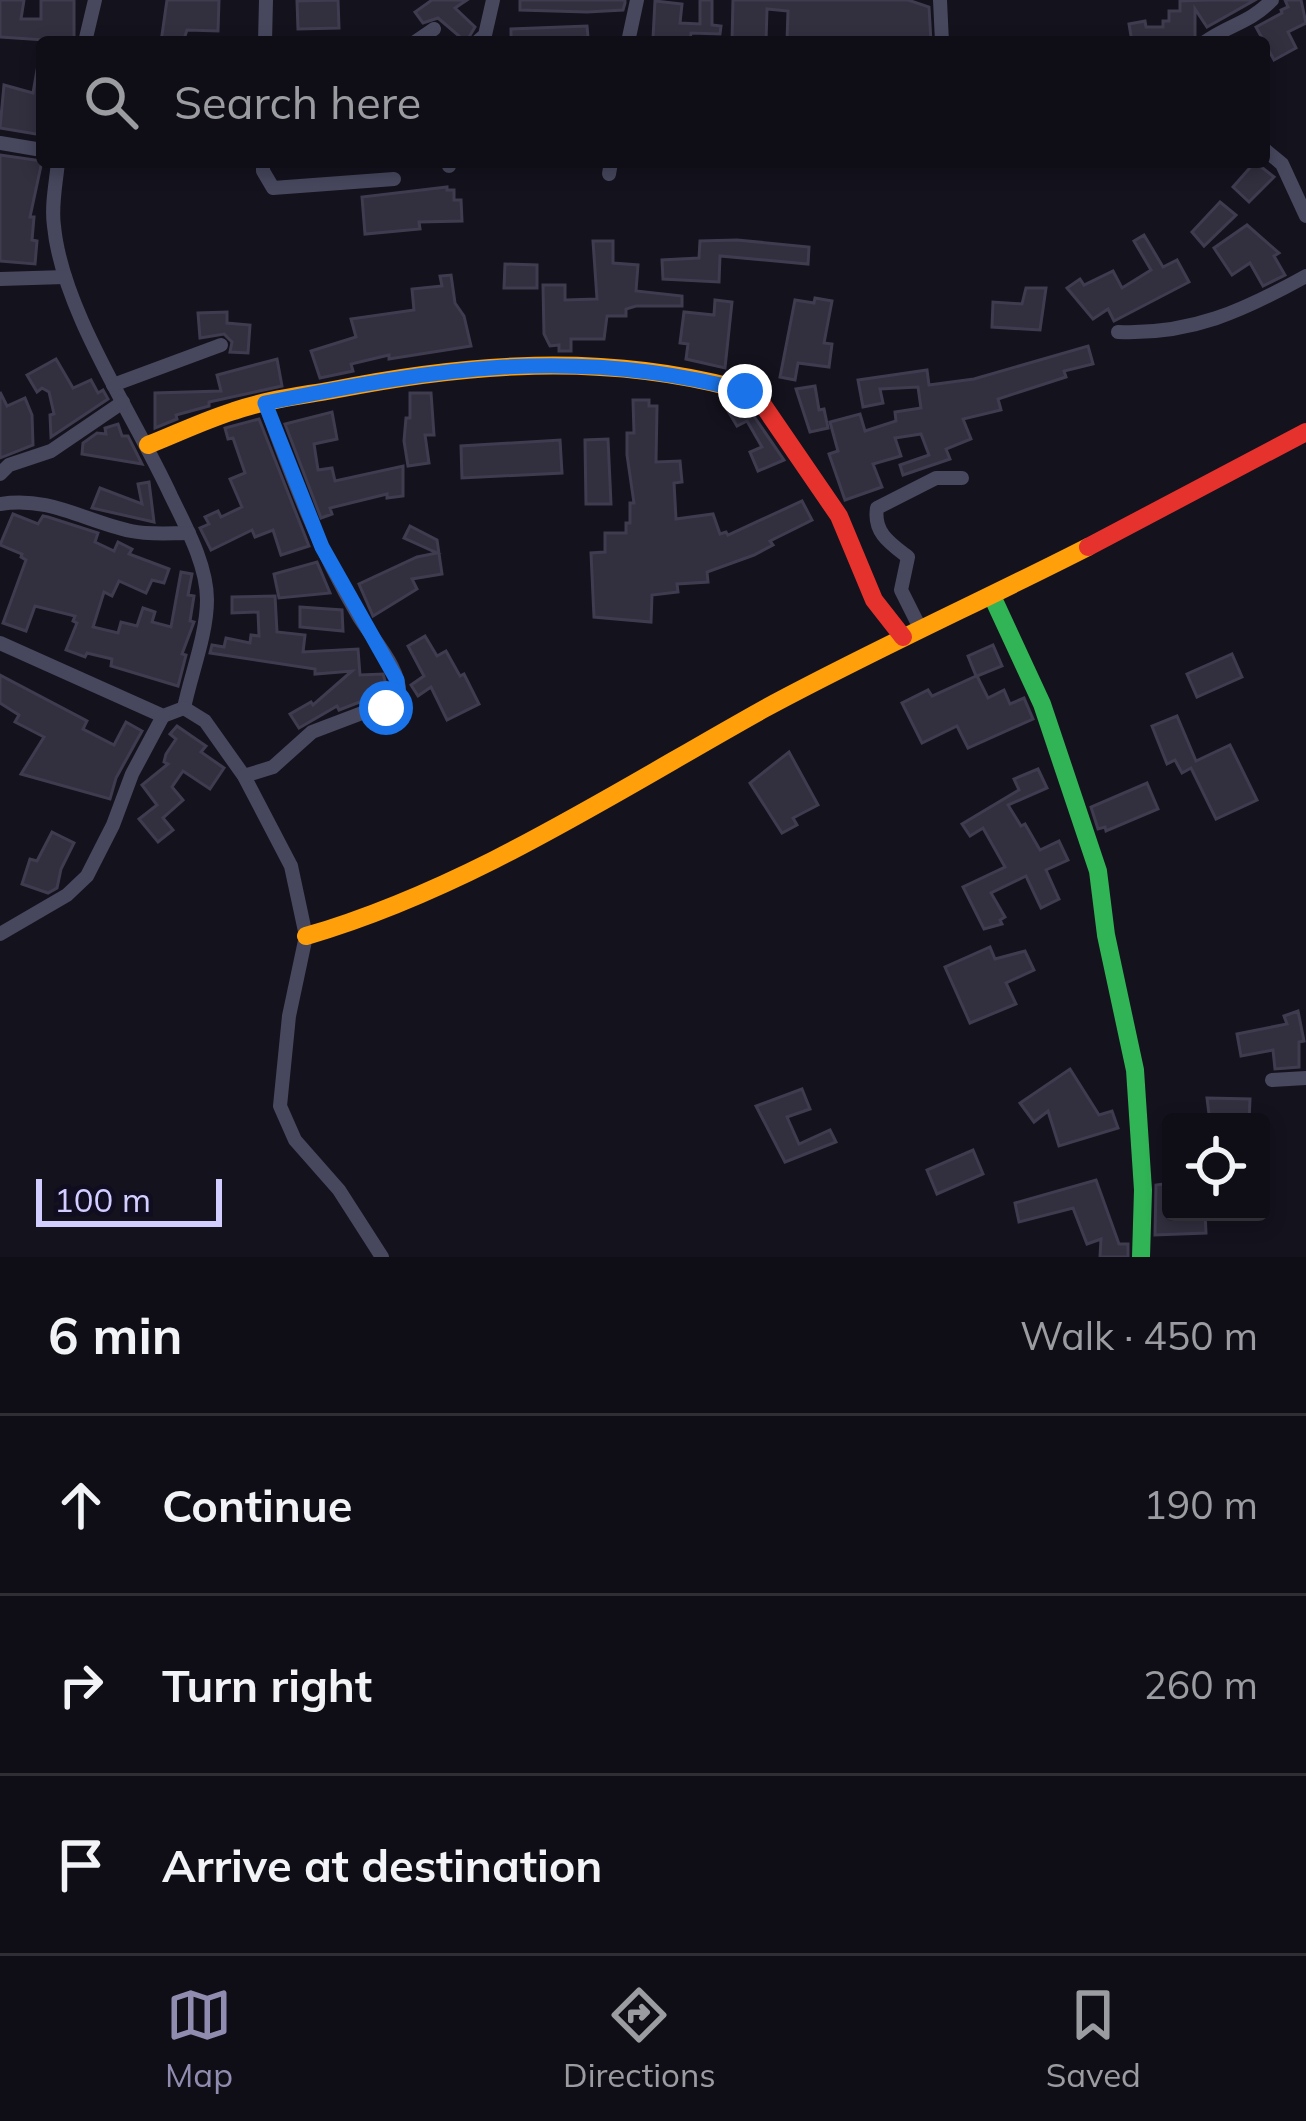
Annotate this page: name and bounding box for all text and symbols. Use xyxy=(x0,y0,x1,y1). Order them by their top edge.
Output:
search box xyxy=(36,36,1270,168)
icon: search xyxy=(78,69,144,135)
text: Search here xyxy=(174,74,421,130)
route end xyxy=(718,364,772,418)
route start xyxy=(359,681,413,735)
map controls xyxy=(1162,1113,1270,1221)
button: locate xyxy=(1162,1113,1270,1221)
scale bar xyxy=(36,1173,222,1226)
text: 100 m xyxy=(54,1179,151,1220)
text: 6 min xyxy=(48,1303,183,1367)
text: Walk · 450 m xyxy=(1020,1311,1258,1360)
icon: ahead xyxy=(48,1472,114,1538)
text: Continue xyxy=(162,1477,352,1533)
text: 190 m xyxy=(1143,1480,1258,1529)
icon: right xyxy=(48,1652,114,1718)
text: Turn right xyxy=(162,1657,372,1713)
text: 260 m xyxy=(1143,1660,1258,1709)
icon: arrive xyxy=(48,1832,114,1898)
text: Arrive at destination xyxy=(162,1837,602,1893)
tab: Map xyxy=(165,1982,233,2095)
tab: Directions xyxy=(563,1982,716,2095)
tab: Saved xyxy=(1046,1982,1141,2095)

